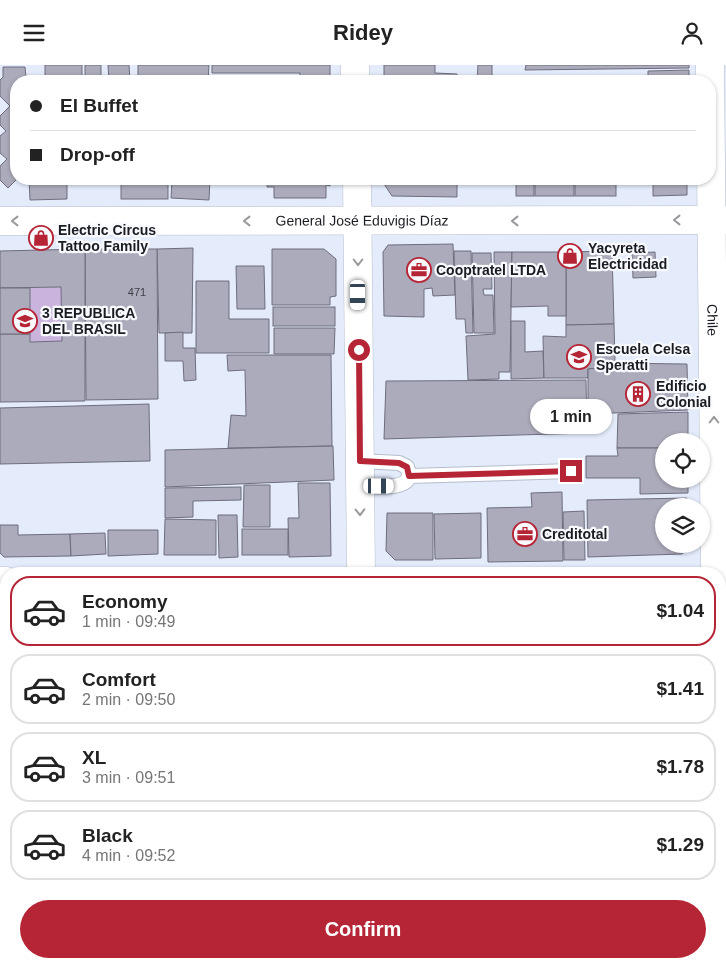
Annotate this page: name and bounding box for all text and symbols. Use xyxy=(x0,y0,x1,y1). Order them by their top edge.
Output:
icon: menu xyxy=(20,19,48,47)
icon: person xyxy=(678,19,706,47)
text: Ridey xyxy=(333,20,393,45)
text: El Buffet xyxy=(60,95,138,116)
text: Drop-off xyxy=(60,144,135,165)
street label: General José Eduvigis Díaz xyxy=(276,212,448,229)
one-way arrow xyxy=(511,215,519,226)
one-way arrow xyxy=(673,215,681,225)
one-way arrow xyxy=(11,216,18,226)
one-way arrow xyxy=(243,216,251,226)
place label: Electric Circus Tattoo Family xyxy=(58,222,156,254)
shop icon: Electric Circus Tattoo Family xyxy=(28,225,54,251)
place label: Yacyreta Electricidad xyxy=(588,240,667,272)
shop icon: Yacyreta Electricidad xyxy=(557,243,583,269)
office icon: Cooptratel LTDA xyxy=(406,257,432,283)
one-way arrow xyxy=(353,259,363,267)
place label: Cooptratel LTDA xyxy=(436,262,546,278)
car xyxy=(350,280,365,310)
house number: 471 xyxy=(128,286,146,298)
street label: Chile xyxy=(704,304,721,336)
place label: 3 REPUBLICA DEL BRASIL xyxy=(42,305,135,337)
school or university icon: 3 REPUBLICA DEL BRASIL xyxy=(12,308,38,334)
route start xyxy=(348,339,370,361)
place label: Escuela Celsa Speratti xyxy=(596,341,690,373)
school or university icon: Escuela Celsa Speratti xyxy=(566,344,592,370)
place label: Edificio Colonial xyxy=(656,378,711,410)
building icon: Edificio Colonial xyxy=(625,381,651,407)
callout: 1 min xyxy=(530,399,612,433)
text: 1 min xyxy=(550,408,592,425)
one-way arrow xyxy=(708,416,719,424)
map controls xyxy=(655,433,710,553)
button: locate xyxy=(655,433,710,488)
route end xyxy=(560,460,582,482)
car xyxy=(364,479,394,494)
button: layers xyxy=(655,498,710,553)
one-way arrow xyxy=(355,509,365,517)
office icon: Creditotal xyxy=(512,521,538,547)
place label: Creditotal xyxy=(542,526,607,542)
icon: car xyxy=(22,589,67,634)
text: Economy xyxy=(82,591,168,612)
text: $1.04 xyxy=(656,600,704,621)
text: 1 min · 09:49 xyxy=(82,613,175,630)
icon: car xyxy=(22,667,67,712)
text: Comfort xyxy=(82,669,156,690)
text: $1.41 xyxy=(656,678,704,699)
text: 2 min · 09:50 xyxy=(82,691,175,708)
icon: car xyxy=(22,745,67,790)
text: XL xyxy=(82,747,106,768)
text: $1.78 xyxy=(656,756,704,777)
text: 3 min · 09:51 xyxy=(82,769,175,786)
icon: car xyxy=(22,823,67,868)
text: Black xyxy=(82,825,133,846)
text: $1.29 xyxy=(656,834,704,855)
text: 4 min · 09:52 xyxy=(82,847,175,864)
button: Confirm xyxy=(20,900,706,958)

